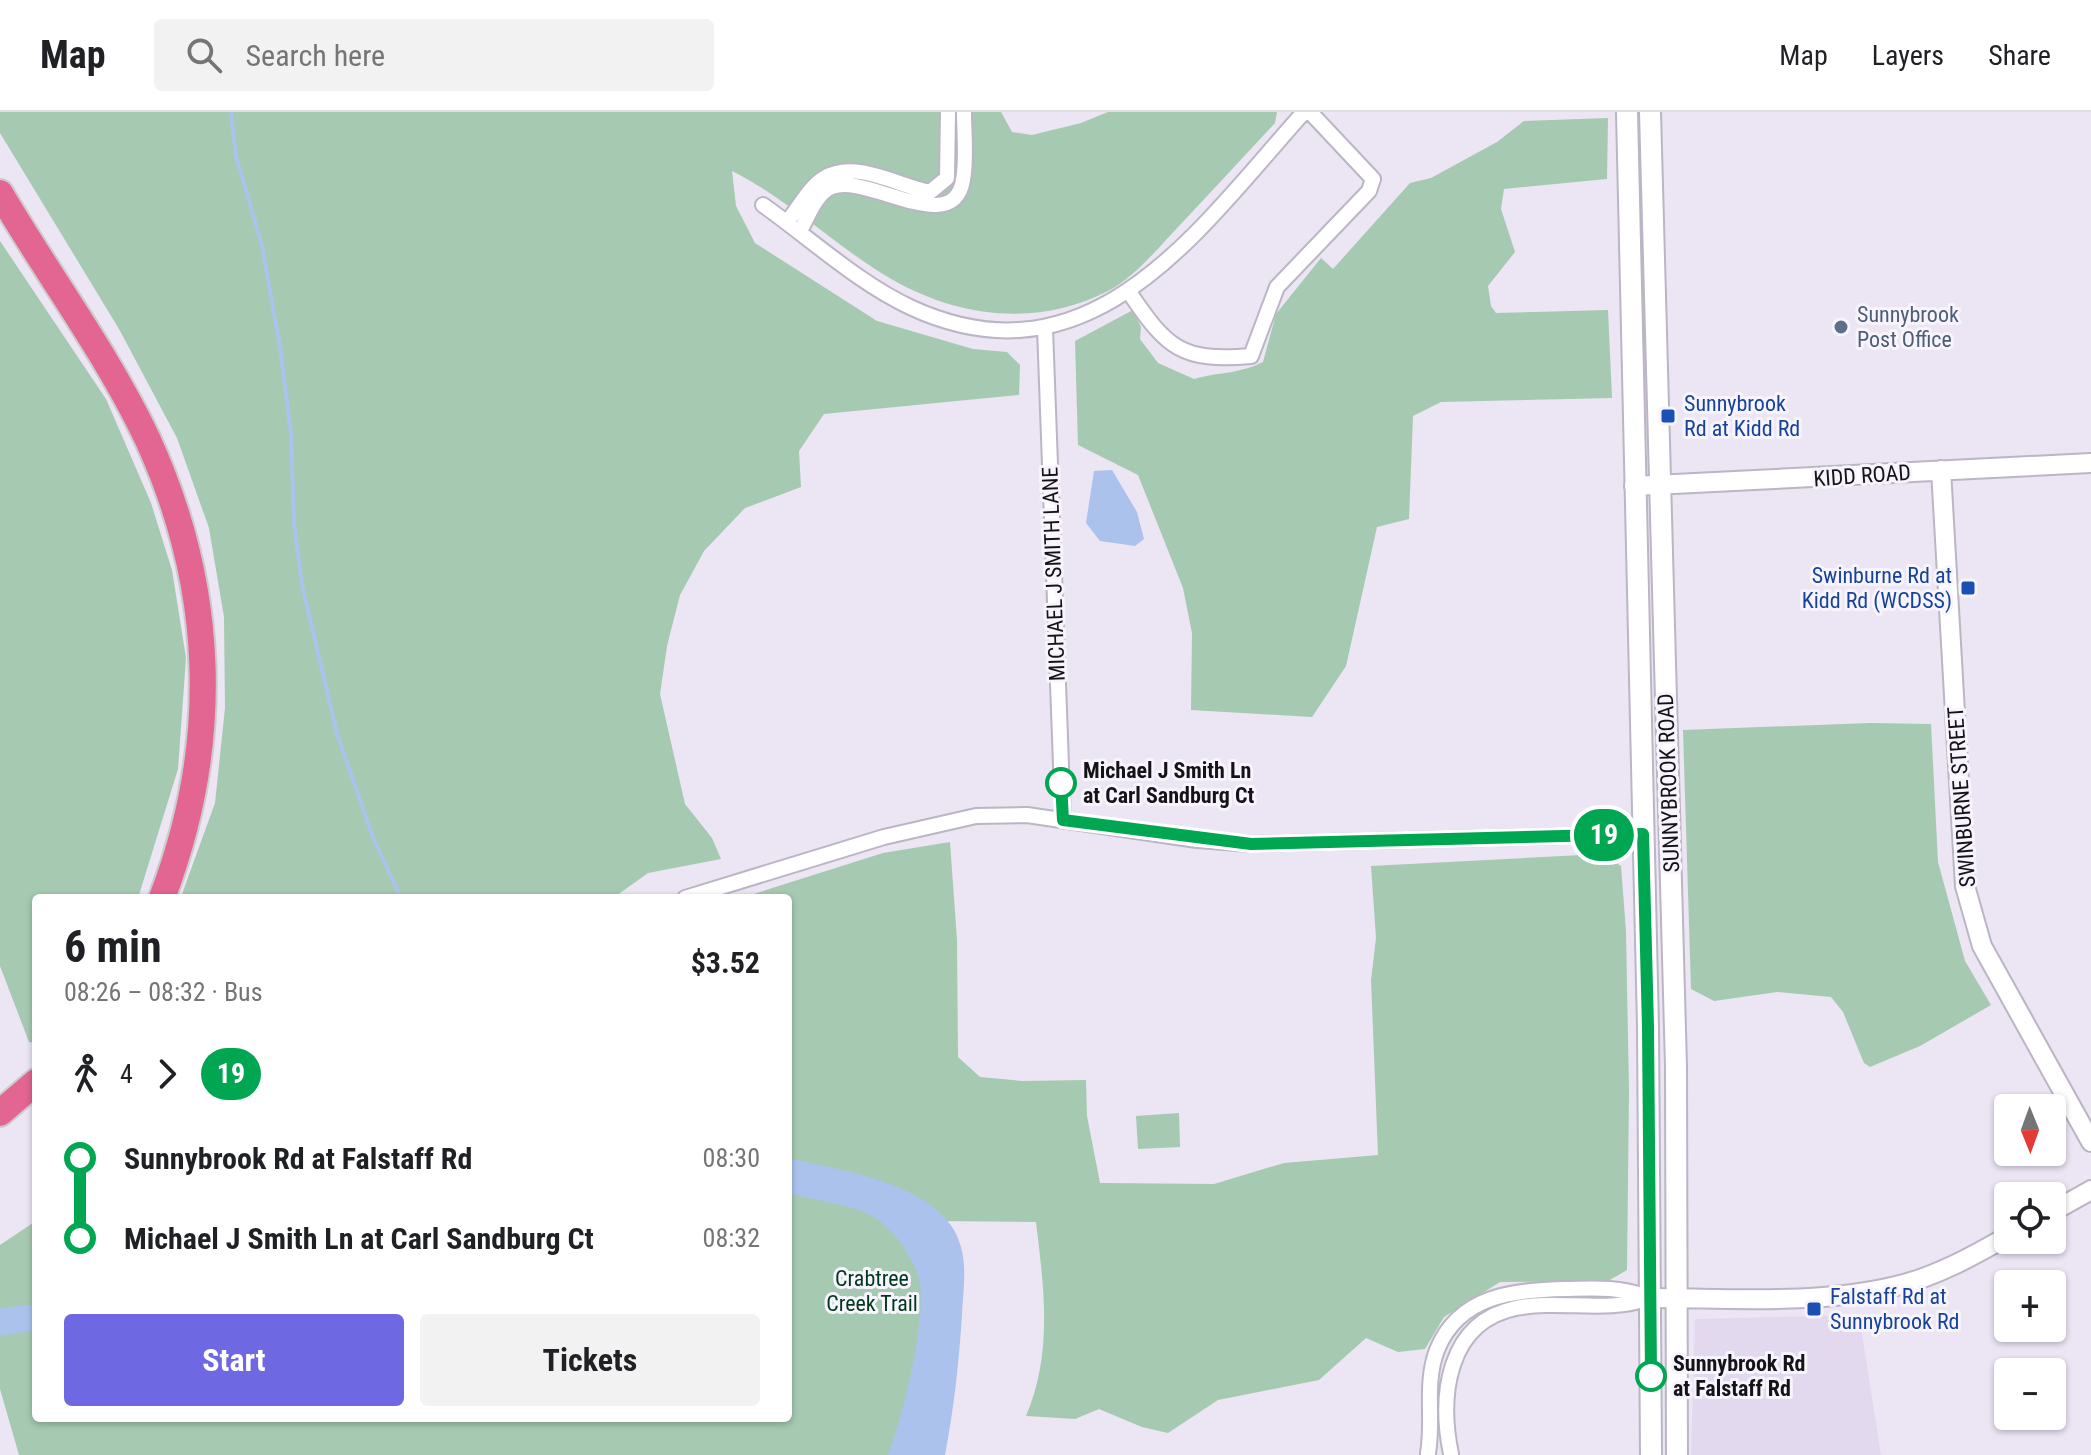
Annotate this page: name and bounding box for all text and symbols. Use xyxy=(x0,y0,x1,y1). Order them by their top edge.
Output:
search box xyxy=(154,19,714,91)
text: Map xyxy=(40,33,106,77)
icon: search xyxy=(182,33,226,77)
text: Search here xyxy=(246,38,385,73)
text: Map xyxy=(1779,39,1828,72)
text: Layers xyxy=(1872,39,1944,72)
text: Share xyxy=(1988,39,2051,72)
place label: Sunnybrook Post Office xyxy=(1857,302,1959,352)
marker: Sunnybrook Post Office xyxy=(1832,318,1850,336)
place label: Sunnybrook Rd at Kidd Rd xyxy=(1684,391,1800,441)
marker: Sunnybrook Rd at Kidd Rd xyxy=(1659,407,1677,425)
street label: KIDD ROAD xyxy=(1812,460,1912,491)
street label: MICHAEL J SMITH LANE xyxy=(1037,466,1070,682)
place label: Swinburne Rd at Kidd Rd (WCDSS) xyxy=(1802,563,1952,614)
marker: Swinburne Rd at Kidd Rd (WCDSS) xyxy=(1959,579,1977,597)
street label: SUNNYBROOK ROAD xyxy=(1653,693,1684,873)
street label: SWINBURNE STREET xyxy=(1943,706,1980,888)
place label: Michael J Smith Ln at Carl Sandburg Ct xyxy=(1083,758,1254,808)
marker: Michael J Smith Ln at Carl Sandburg Ct xyxy=(1046,768,1076,798)
line badge: 19 xyxy=(1568,809,1640,861)
text: 19 xyxy=(1590,818,1618,851)
text: 6 min xyxy=(64,921,162,973)
text: $3.52 xyxy=(691,945,760,980)
text: 08:26 – 08:32 · Bus xyxy=(64,977,263,1007)
icon: walk xyxy=(64,1052,108,1096)
icon: forward xyxy=(145,1052,189,1096)
text: 19 xyxy=(217,1057,245,1090)
text: 4 xyxy=(120,1059,133,1089)
north arrow xyxy=(1994,1094,2066,1166)
map controls xyxy=(1994,1094,2066,1430)
text: Sunnybrook Rd at Falstaff Rd xyxy=(124,1141,472,1176)
text: 08:30 xyxy=(703,1143,760,1173)
button: locate xyxy=(1994,1182,2066,1254)
text: Michael J Smith Ln at Carl Sandburg Ct xyxy=(124,1221,594,1256)
text: 08:32 xyxy=(703,1223,760,1253)
park label: Crabtree Creek Trail xyxy=(826,1266,918,1316)
button: + xyxy=(1994,1270,2066,1342)
place label: Falstaff Rd at Sunnybrook Rd xyxy=(1830,1284,1960,1334)
marker: Falstaff Rd at Sunnybrook Rd xyxy=(1805,1300,1823,1318)
button: Start xyxy=(64,1314,404,1406)
button: Tickets xyxy=(420,1314,760,1406)
place label: Sunnybrook Rd at Falstaff Rd xyxy=(1673,1351,1806,1401)
button: − xyxy=(1994,1358,2066,1430)
marker: Sunnybrook Rd at Falstaff Rd xyxy=(1636,1361,1666,1391)

